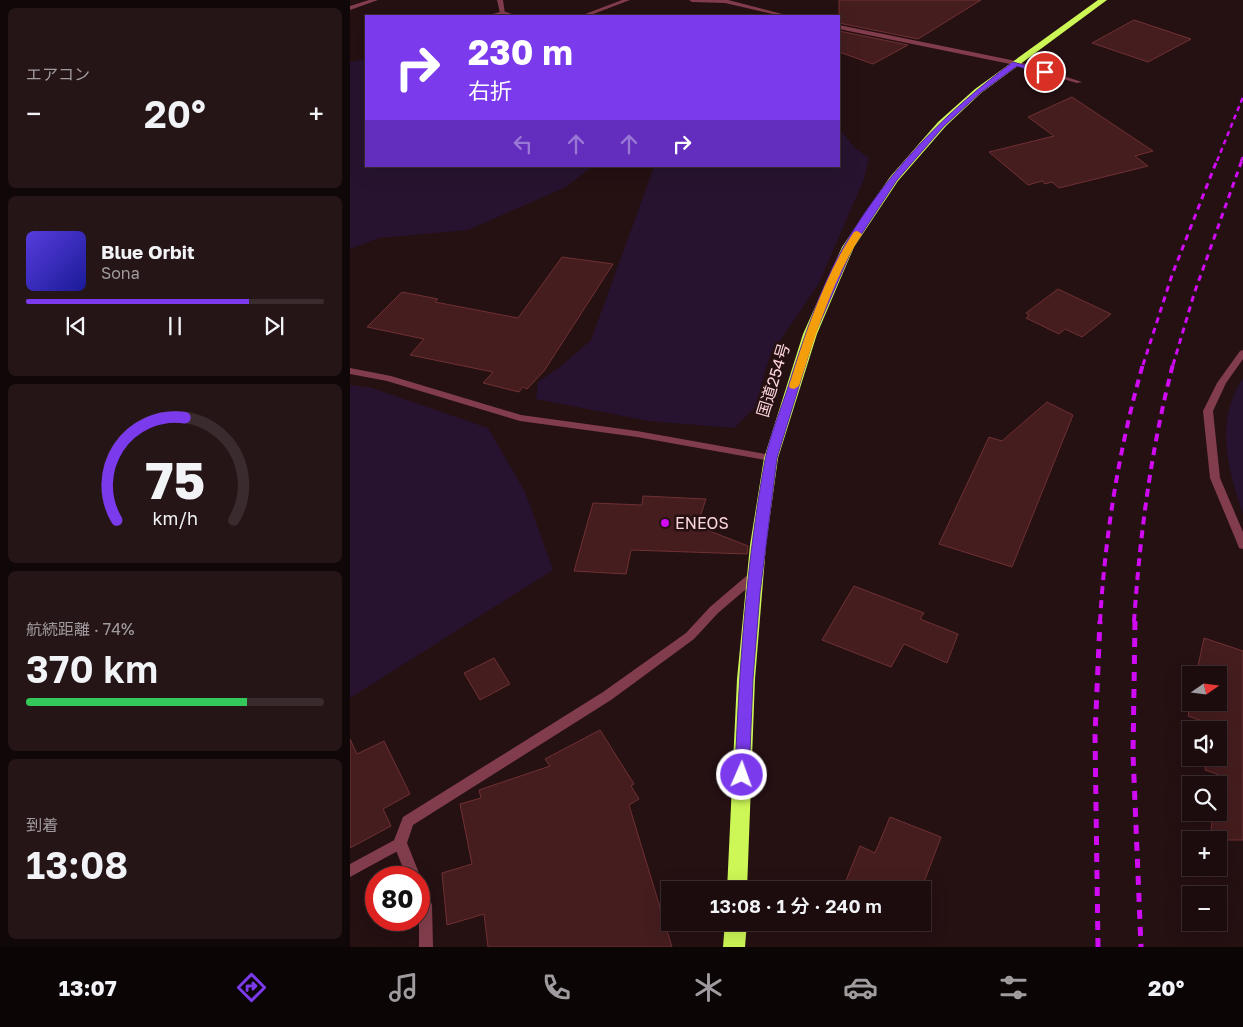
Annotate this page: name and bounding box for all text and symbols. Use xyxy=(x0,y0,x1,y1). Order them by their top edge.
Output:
text: 230 m xyxy=(468,31,573,73)
icon: right xyxy=(385,35,450,100)
pin xyxy=(1024,51,1066,93)
icon: arrive xyxy=(1031,58,1059,86)
text: エアコン xyxy=(26,64,90,84)
text: 右折 xyxy=(468,77,512,104)
text: 20° xyxy=(144,91,206,136)
text: − xyxy=(26,97,41,130)
text: + xyxy=(309,97,324,130)
icon: left xyxy=(509,130,537,158)
icon: ahead xyxy=(562,130,590,158)
icon: ahead xyxy=(615,130,643,158)
icon: right xyxy=(668,130,696,158)
text: Blue Orbit xyxy=(101,240,195,263)
text: Sona xyxy=(101,263,140,283)
icon: previous xyxy=(62,312,90,340)
icon: pause xyxy=(161,312,189,340)
icon: next xyxy=(260,312,288,340)
street label: 国道254号 xyxy=(752,341,794,419)
text: 75 xyxy=(145,448,205,510)
text: km/h xyxy=(152,507,198,529)
place label: ENEOS xyxy=(675,513,729,533)
marker: ENEOS xyxy=(659,517,671,529)
text: 航続距離 · 74% xyxy=(26,619,134,639)
text: 370 km xyxy=(26,646,158,691)
north arrow xyxy=(1182,666,1228,711)
map controls xyxy=(1182,666,1227,931)
button: sound xyxy=(1182,721,1227,766)
position arrow xyxy=(715,748,767,800)
button: search xyxy=(1182,776,1227,821)
text: 到着 xyxy=(26,815,58,835)
button: + xyxy=(1182,831,1227,876)
text: 13:08 xyxy=(26,842,128,887)
speed limit sign: 80 xyxy=(365,866,430,931)
button: − xyxy=(1182,886,1227,931)
text: 13:08 · 1 分 · 240 m xyxy=(710,894,882,917)
icon: directions xyxy=(234,970,269,1005)
icon: music xyxy=(386,970,421,1005)
icon: phone xyxy=(539,970,574,1005)
icon: climate xyxy=(691,970,726,1005)
icon: car xyxy=(843,970,878,1005)
icon: filters xyxy=(996,970,1031,1005)
text: 13:07 xyxy=(59,974,117,1001)
text: 20° xyxy=(1148,974,1184,1001)

